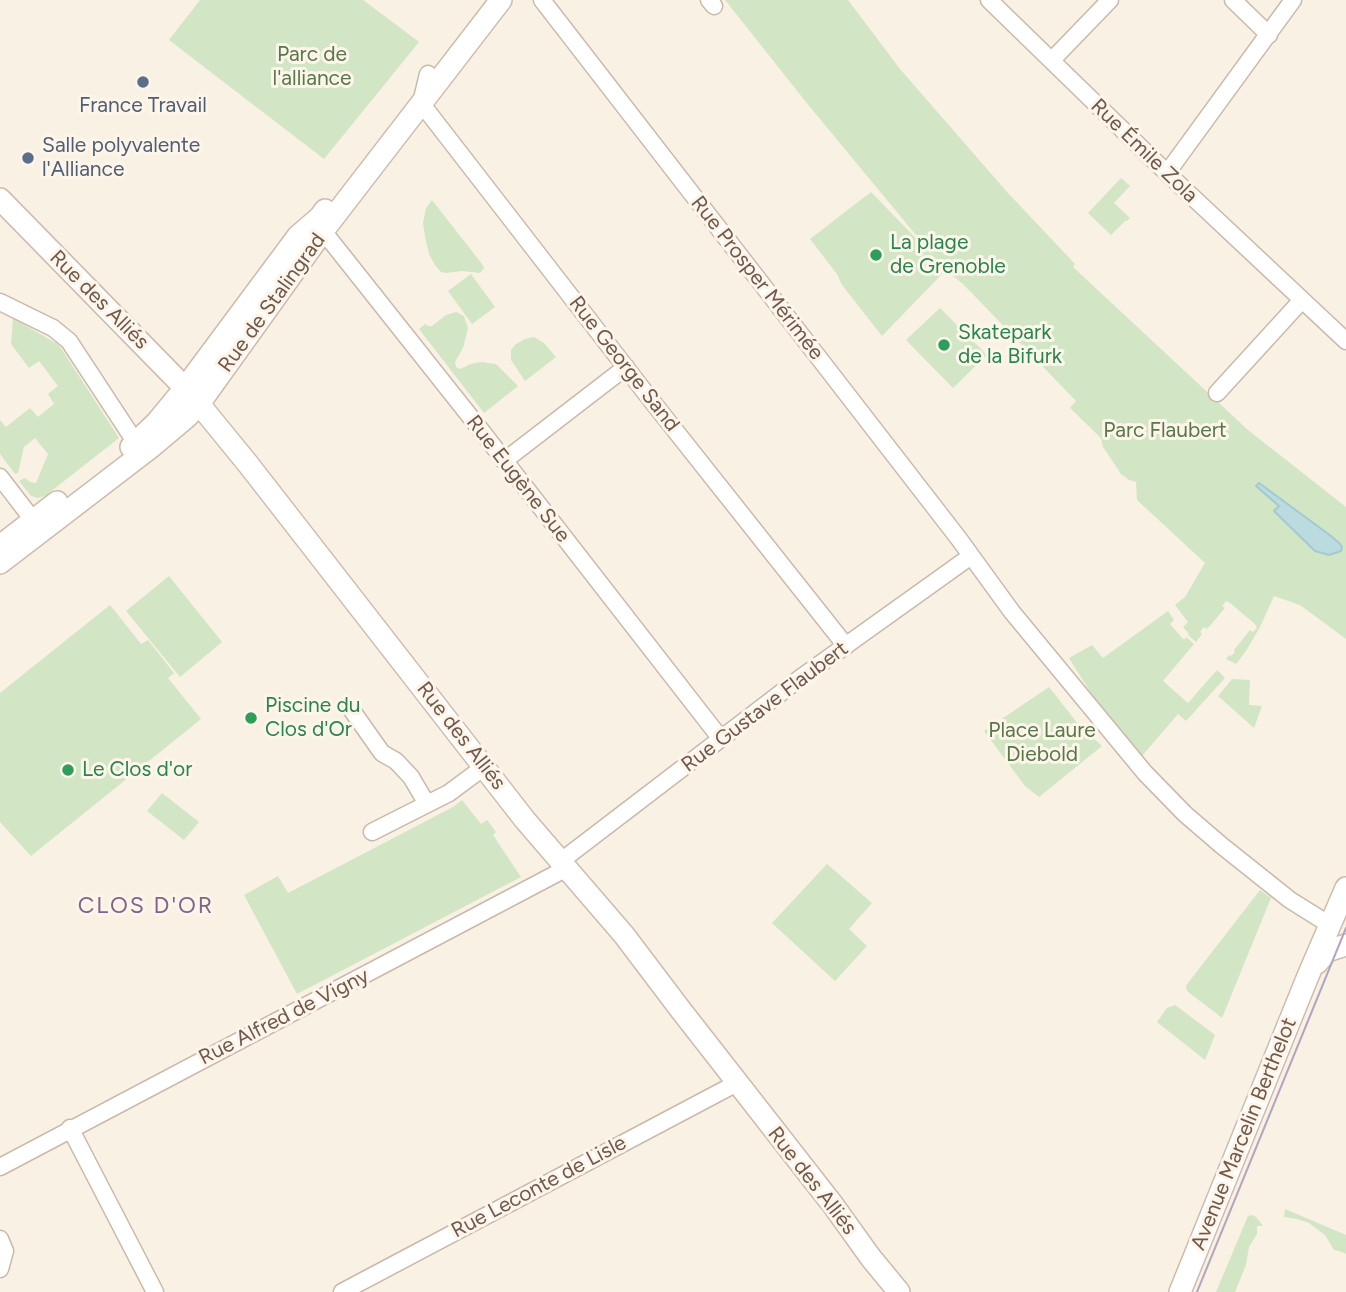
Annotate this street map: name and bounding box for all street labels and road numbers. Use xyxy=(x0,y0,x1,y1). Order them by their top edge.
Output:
street label: Rue Émile Zola xyxy=(1085,94,1203,208)
street label: Rue Prosper Mérimée xyxy=(685,191,829,365)
street label: Rue de Stalingrad xyxy=(213,229,331,377)
street label: Rue des Alliés xyxy=(44,245,154,355)
street label: Rue George Sand xyxy=(563,291,685,437)
street label: Rue Eugène Sue xyxy=(461,411,575,547)
street label: Rue Gustave Flaubert xyxy=(677,636,853,778)
street label: Rue des Alliés xyxy=(411,677,511,795)
street label: Rue Alfred de Vigny xyxy=(195,963,373,1071)
street label: Avenue Marcelin Berthelot xyxy=(1186,1014,1302,1254)
street label: Rue des Alliés xyxy=(762,1122,862,1240)
street label: Rue Leconte de Lisle xyxy=(447,1130,631,1244)

